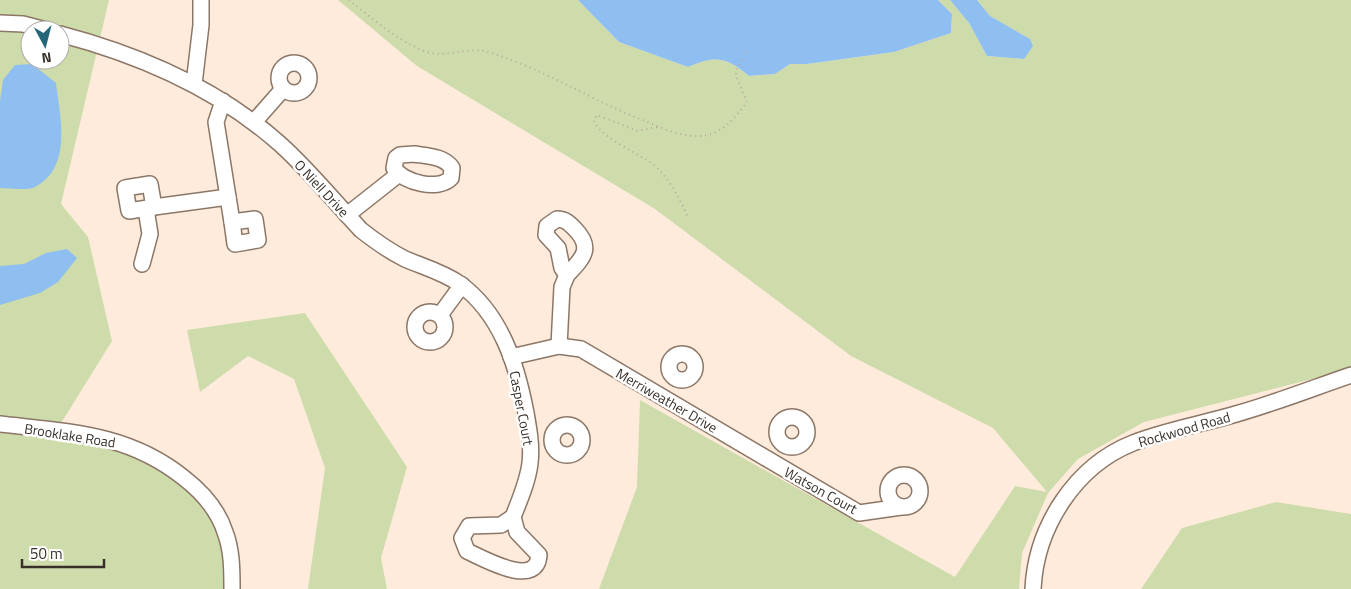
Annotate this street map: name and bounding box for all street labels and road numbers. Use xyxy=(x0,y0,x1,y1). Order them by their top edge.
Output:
street label: O Niell Drive xyxy=(290,154,354,222)
street label: Merriweather Drive xyxy=(612,362,722,438)
street label: Casper Court xyxy=(504,369,540,447)
street label: Rockwood Road xyxy=(1135,406,1233,452)
street label: Brooklake Road xyxy=(23,417,117,453)
street label: Watson Court xyxy=(781,461,861,519)

